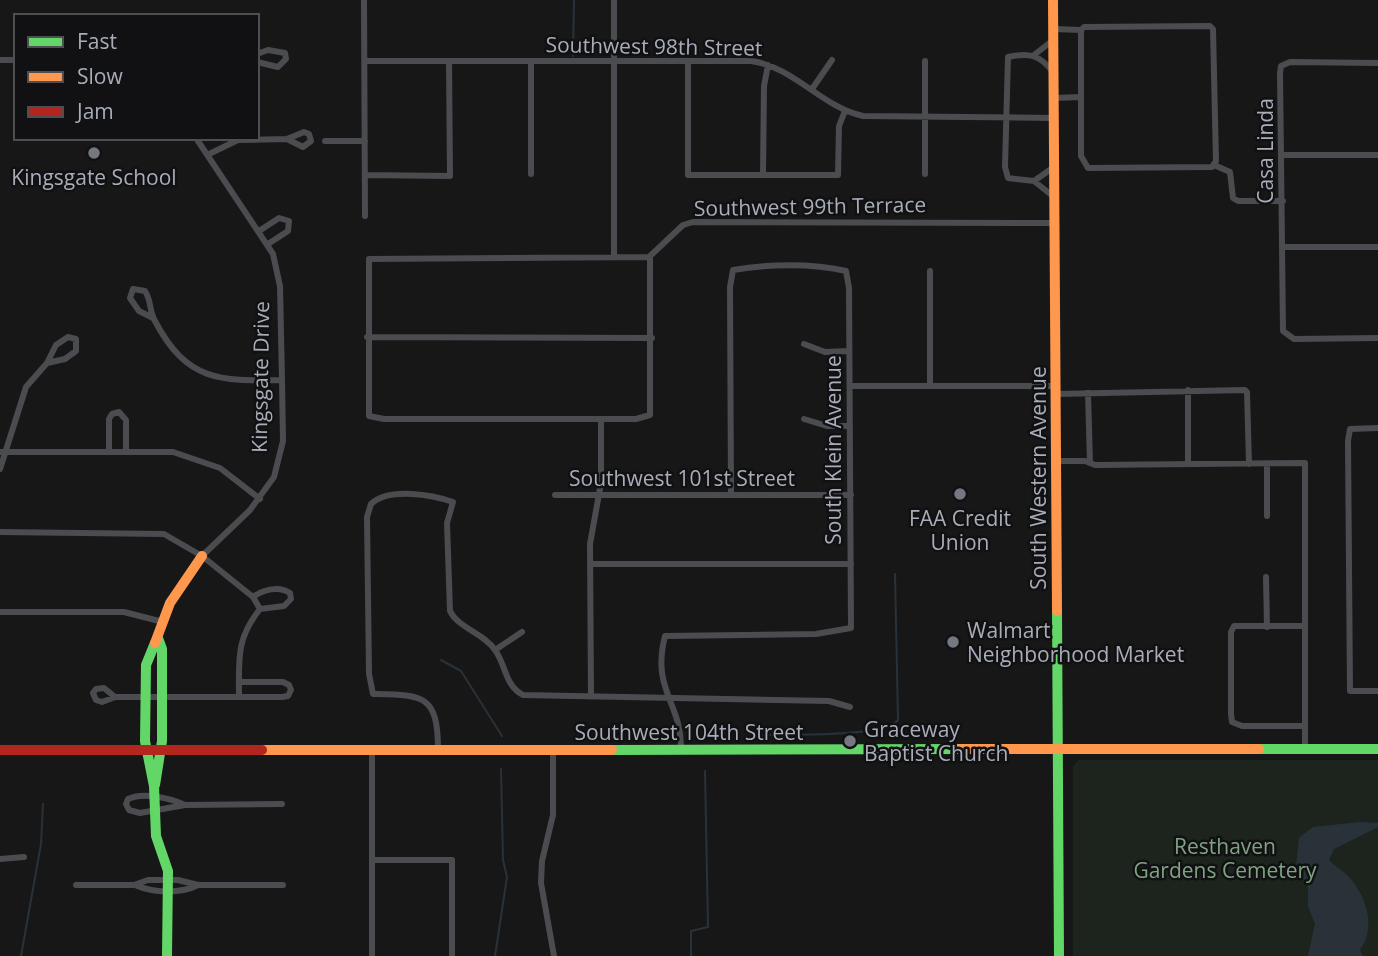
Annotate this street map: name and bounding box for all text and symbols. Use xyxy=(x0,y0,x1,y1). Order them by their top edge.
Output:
legend xyxy=(14,14,259,140)
text: Fast xyxy=(77,27,117,55)
street label: Southwest 98th Street xyxy=(545,30,763,62)
text: Slow xyxy=(77,62,123,90)
text: Jam xyxy=(75,97,114,125)
street label: Casa Linda xyxy=(1251,98,1279,204)
marker: Kingsgate School xyxy=(86,145,102,161)
place label: Kingsgate School xyxy=(11,163,177,191)
street label: Southwest 99th Terrace xyxy=(694,190,926,222)
street label: Kingsgate Drive xyxy=(245,301,275,453)
street label: South Klein Avenue xyxy=(819,355,847,545)
street label: South Western Avenue xyxy=(1024,366,1052,590)
street label: Southwest 101st Street xyxy=(569,464,795,492)
marker: FAA Credit Union xyxy=(952,486,968,502)
place label: FAA Credit Union xyxy=(909,504,1011,556)
place label: Walmart Neighborhood Market xyxy=(967,616,1184,668)
marker: Walmart Neighborhood Market xyxy=(945,634,961,650)
place label: Graceway Baptist Church xyxy=(864,715,1008,767)
street label: Southwest 104th Street xyxy=(575,718,803,746)
marker: Graceway Baptist Church xyxy=(842,733,858,749)
park label: Resthaven Gardens Cemetery xyxy=(1133,832,1317,884)

